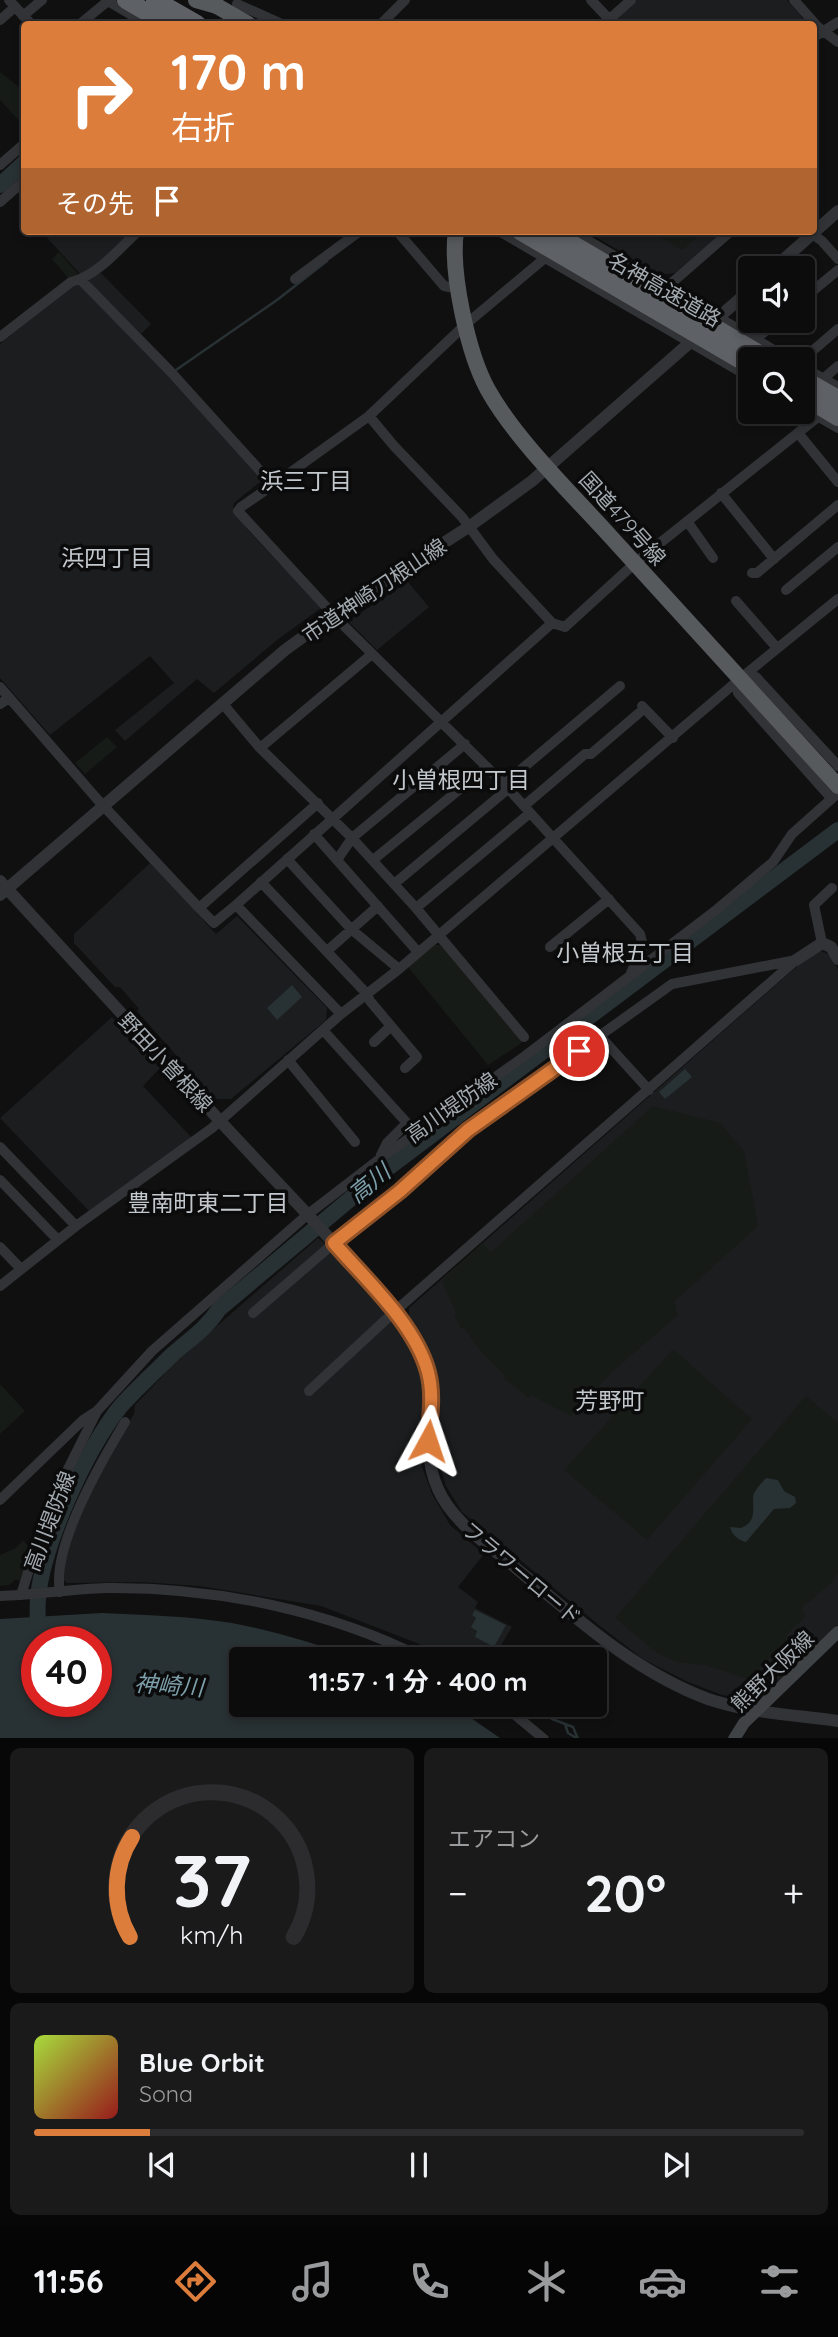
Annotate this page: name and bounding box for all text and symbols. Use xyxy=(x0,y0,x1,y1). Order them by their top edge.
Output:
text: 170 m xyxy=(171,41,306,102)
icon: right xyxy=(56,49,147,140)
text: 右折 xyxy=(171,107,235,147)
icon: arrive xyxy=(148,182,186,220)
text: その先 xyxy=(56,187,134,220)
street label: 名神高速道路 xyxy=(604,246,726,332)
map controls xyxy=(738,256,815,424)
button: sound xyxy=(738,256,815,333)
button: search xyxy=(738,347,815,424)
district label: 浜三丁目 xyxy=(260,466,352,495)
street label: 国道479号線 xyxy=(574,466,672,570)
street label: 市道神崎刀根山線 xyxy=(297,532,451,648)
district label: 浜四丁目 xyxy=(61,543,153,572)
district label: 小曽根四丁目 xyxy=(392,765,530,794)
district label: 小曽根五丁目 xyxy=(556,938,694,967)
street label: 野田小曽根線 xyxy=(114,1007,218,1117)
pin xyxy=(549,1021,609,1081)
icon: arrive xyxy=(560,1032,598,1070)
street label: 高川堤防線 xyxy=(401,1066,501,1148)
water label: 高川 xyxy=(342,1155,398,1209)
district label: 豊南町東二丁目 xyxy=(128,1188,289,1217)
district label: 芳野町 xyxy=(576,1386,645,1415)
position arrow xyxy=(391,1404,465,1478)
street label: 高川堤防線 xyxy=(18,1467,80,1575)
street label: フラワーロード xyxy=(457,1516,587,1630)
street label: 熊野大阪線 xyxy=(725,1625,819,1717)
speed limit sign: 40 xyxy=(21,1626,112,1717)
text: 11:57 · 1 分 · 400 m xyxy=(308,1665,528,1698)
water label: 神崎川 xyxy=(134,1668,207,1702)
text: エアコン xyxy=(448,1824,540,1853)
text: 37 xyxy=(172,1834,252,1925)
text: 20° xyxy=(584,1860,666,1925)
text: − xyxy=(448,1869,468,1917)
text: + xyxy=(783,1869,804,1917)
text: km/h xyxy=(180,1918,244,1949)
text: Blue Orbit xyxy=(139,2046,265,2079)
text: Sona xyxy=(139,2079,193,2108)
icon: previous xyxy=(143,2146,181,2184)
icon: pause xyxy=(400,2146,438,2184)
icon: next xyxy=(657,2146,695,2184)
icon: directions xyxy=(171,2257,220,2306)
icon: music xyxy=(288,2257,337,2306)
icon: phone xyxy=(405,2257,454,2306)
icon: climate xyxy=(522,2257,571,2306)
icon: car xyxy=(638,2257,687,2306)
icon: filters xyxy=(755,2257,804,2306)
text: 11:56 xyxy=(34,2261,104,2301)

